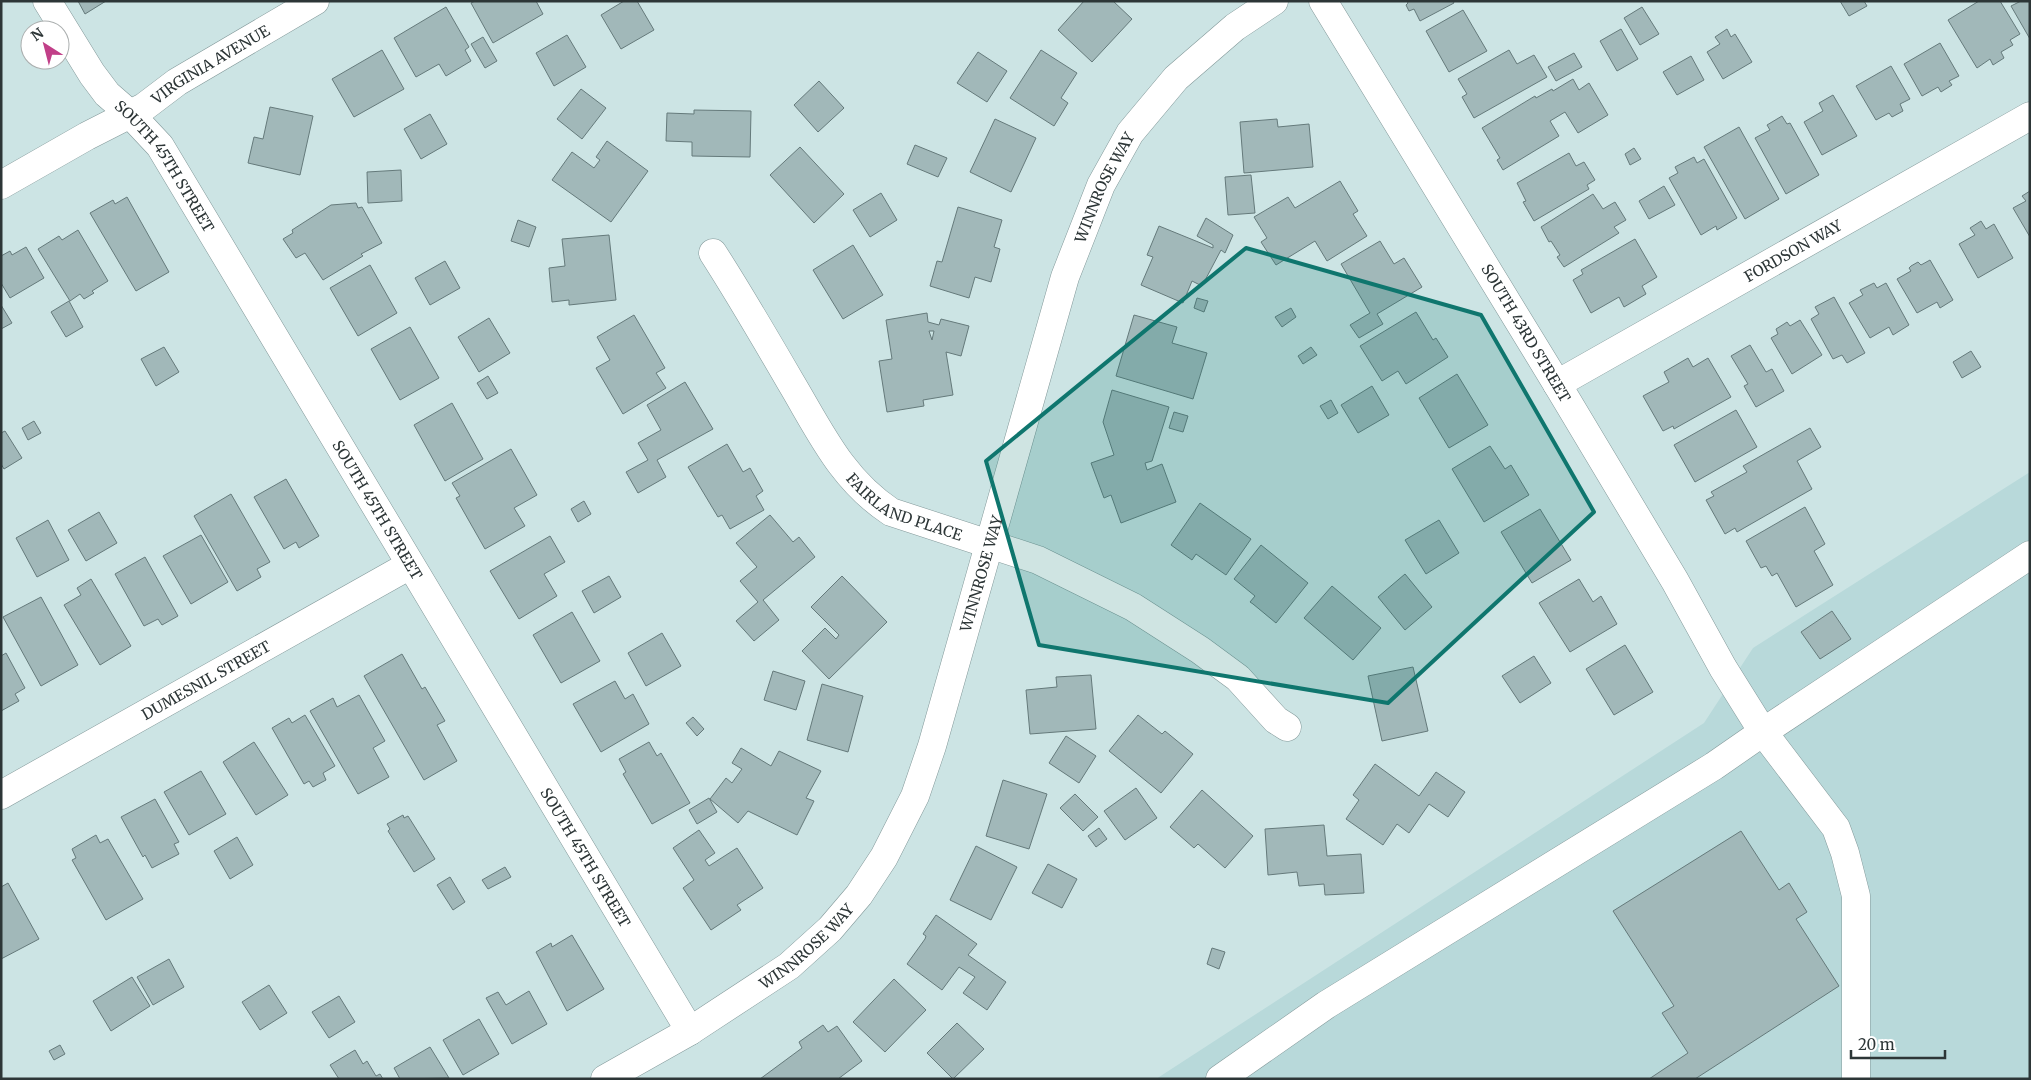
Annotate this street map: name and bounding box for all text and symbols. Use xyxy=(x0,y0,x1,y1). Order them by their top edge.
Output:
north arrow xyxy=(20,20,70,70)
street label: VIRGINIA AVENUE xyxy=(147,20,273,108)
text: N xyxy=(28,24,47,45)
street label: SOUTH 45TH STREET xyxy=(111,96,219,236)
street label: WINNROSE WAY xyxy=(1070,129,1138,246)
street label: FORDSON WAY xyxy=(1741,215,1845,286)
street label: SOUTH 43RD STREET xyxy=(1477,261,1575,406)
street label: SOUTH 45TH STREET xyxy=(329,437,427,583)
street label: FAIRLAND PLACE xyxy=(843,469,965,544)
street label: WINNROSE WAY xyxy=(955,513,1007,635)
street label: DUMESNIL STREET xyxy=(138,636,274,724)
street label: SOUTH 45TH STREET xyxy=(537,784,635,931)
street label: WINNROSE WAY xyxy=(755,899,857,993)
scale bar xyxy=(1851,1028,1945,1060)
text: 20 m xyxy=(1858,1035,1895,1054)

